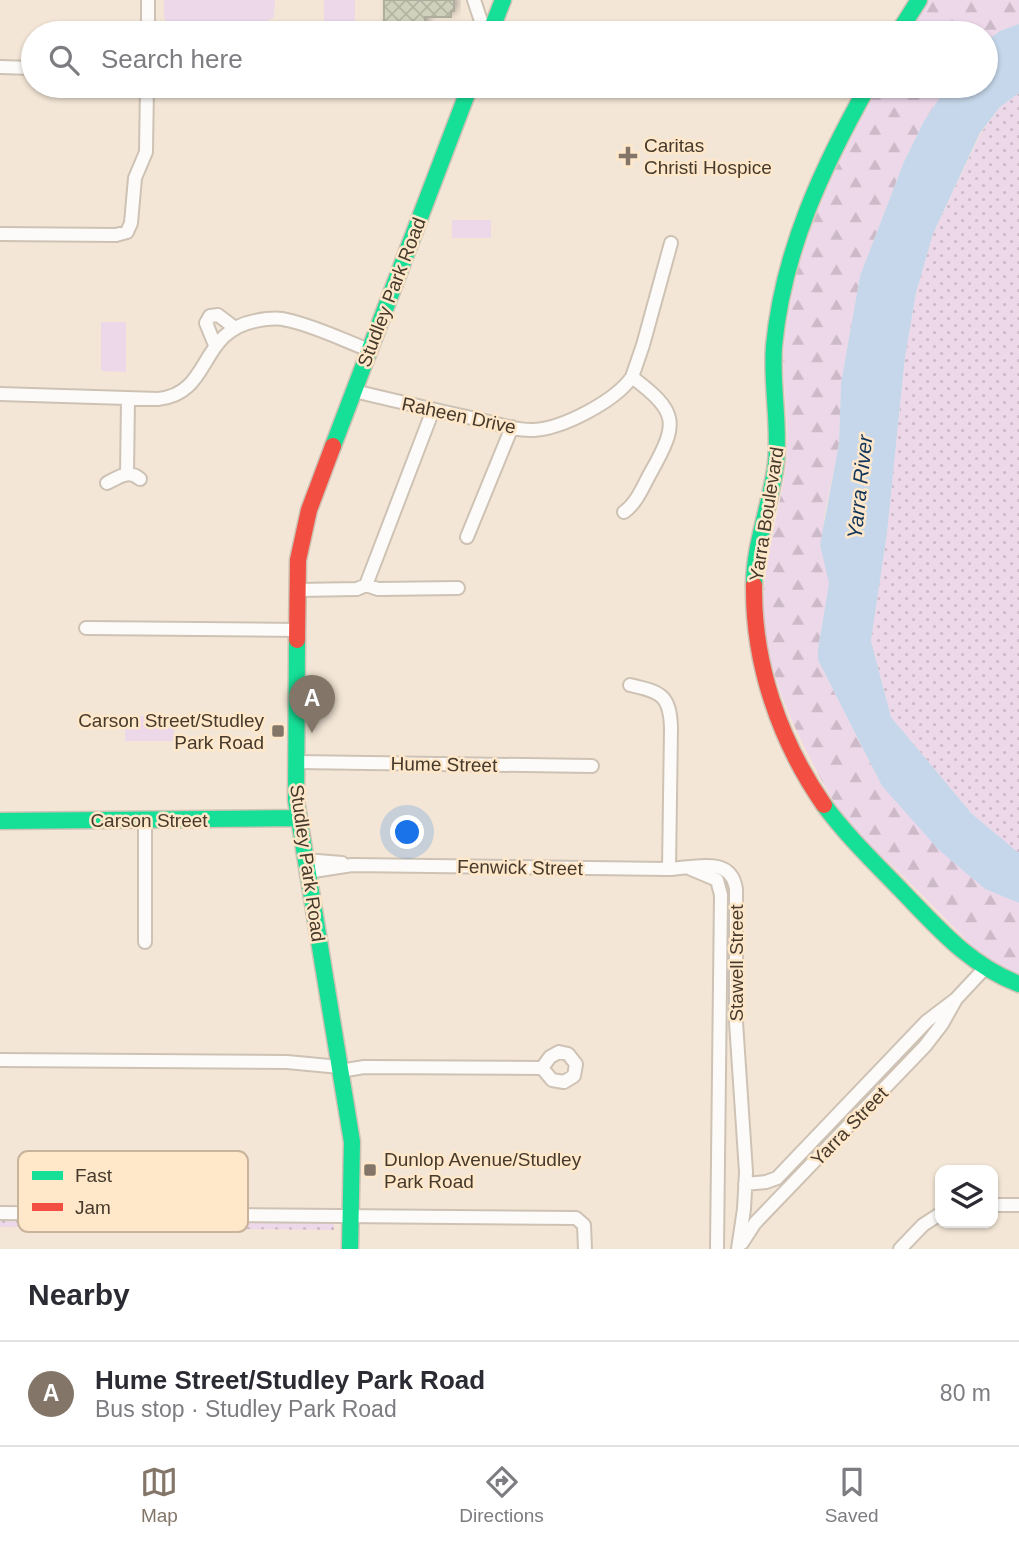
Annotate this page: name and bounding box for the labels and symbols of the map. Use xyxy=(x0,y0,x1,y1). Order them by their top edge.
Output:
place label: Caritas Christi Hospice xyxy=(644,135,772,178)
marker: Caritas Christi Hospice xyxy=(618,146,638,166)
street label: Studley Park Road xyxy=(353,214,430,370)
street label: Raheen Drive xyxy=(400,393,518,438)
water label: Yarra River xyxy=(843,433,877,540)
street label: Yarra Boulevard xyxy=(745,445,787,583)
pin: A xyxy=(289,675,335,733)
place label: Carson Street/Studley Park Road xyxy=(78,710,264,753)
marker: Carson Street/Studley Park Road xyxy=(270,723,286,739)
street label: Hume Street xyxy=(390,753,498,776)
street label: Studley Park Road xyxy=(286,783,329,943)
street label: Carson Street xyxy=(90,810,208,831)
your location xyxy=(390,815,424,849)
street label: Fenwick Street xyxy=(457,856,584,879)
street label: Stawell Street xyxy=(726,904,747,1022)
street label: Yarra Street xyxy=(807,1082,892,1170)
place label: Dunlop Avenue/Studley Park Road xyxy=(384,1149,582,1192)
legend xyxy=(18,1151,248,1232)
marker: Dunlop Avenue/Studley Park Road xyxy=(362,1162,378,1178)
text: Fast xyxy=(75,1165,113,1186)
text: Jam xyxy=(75,1197,111,1218)

